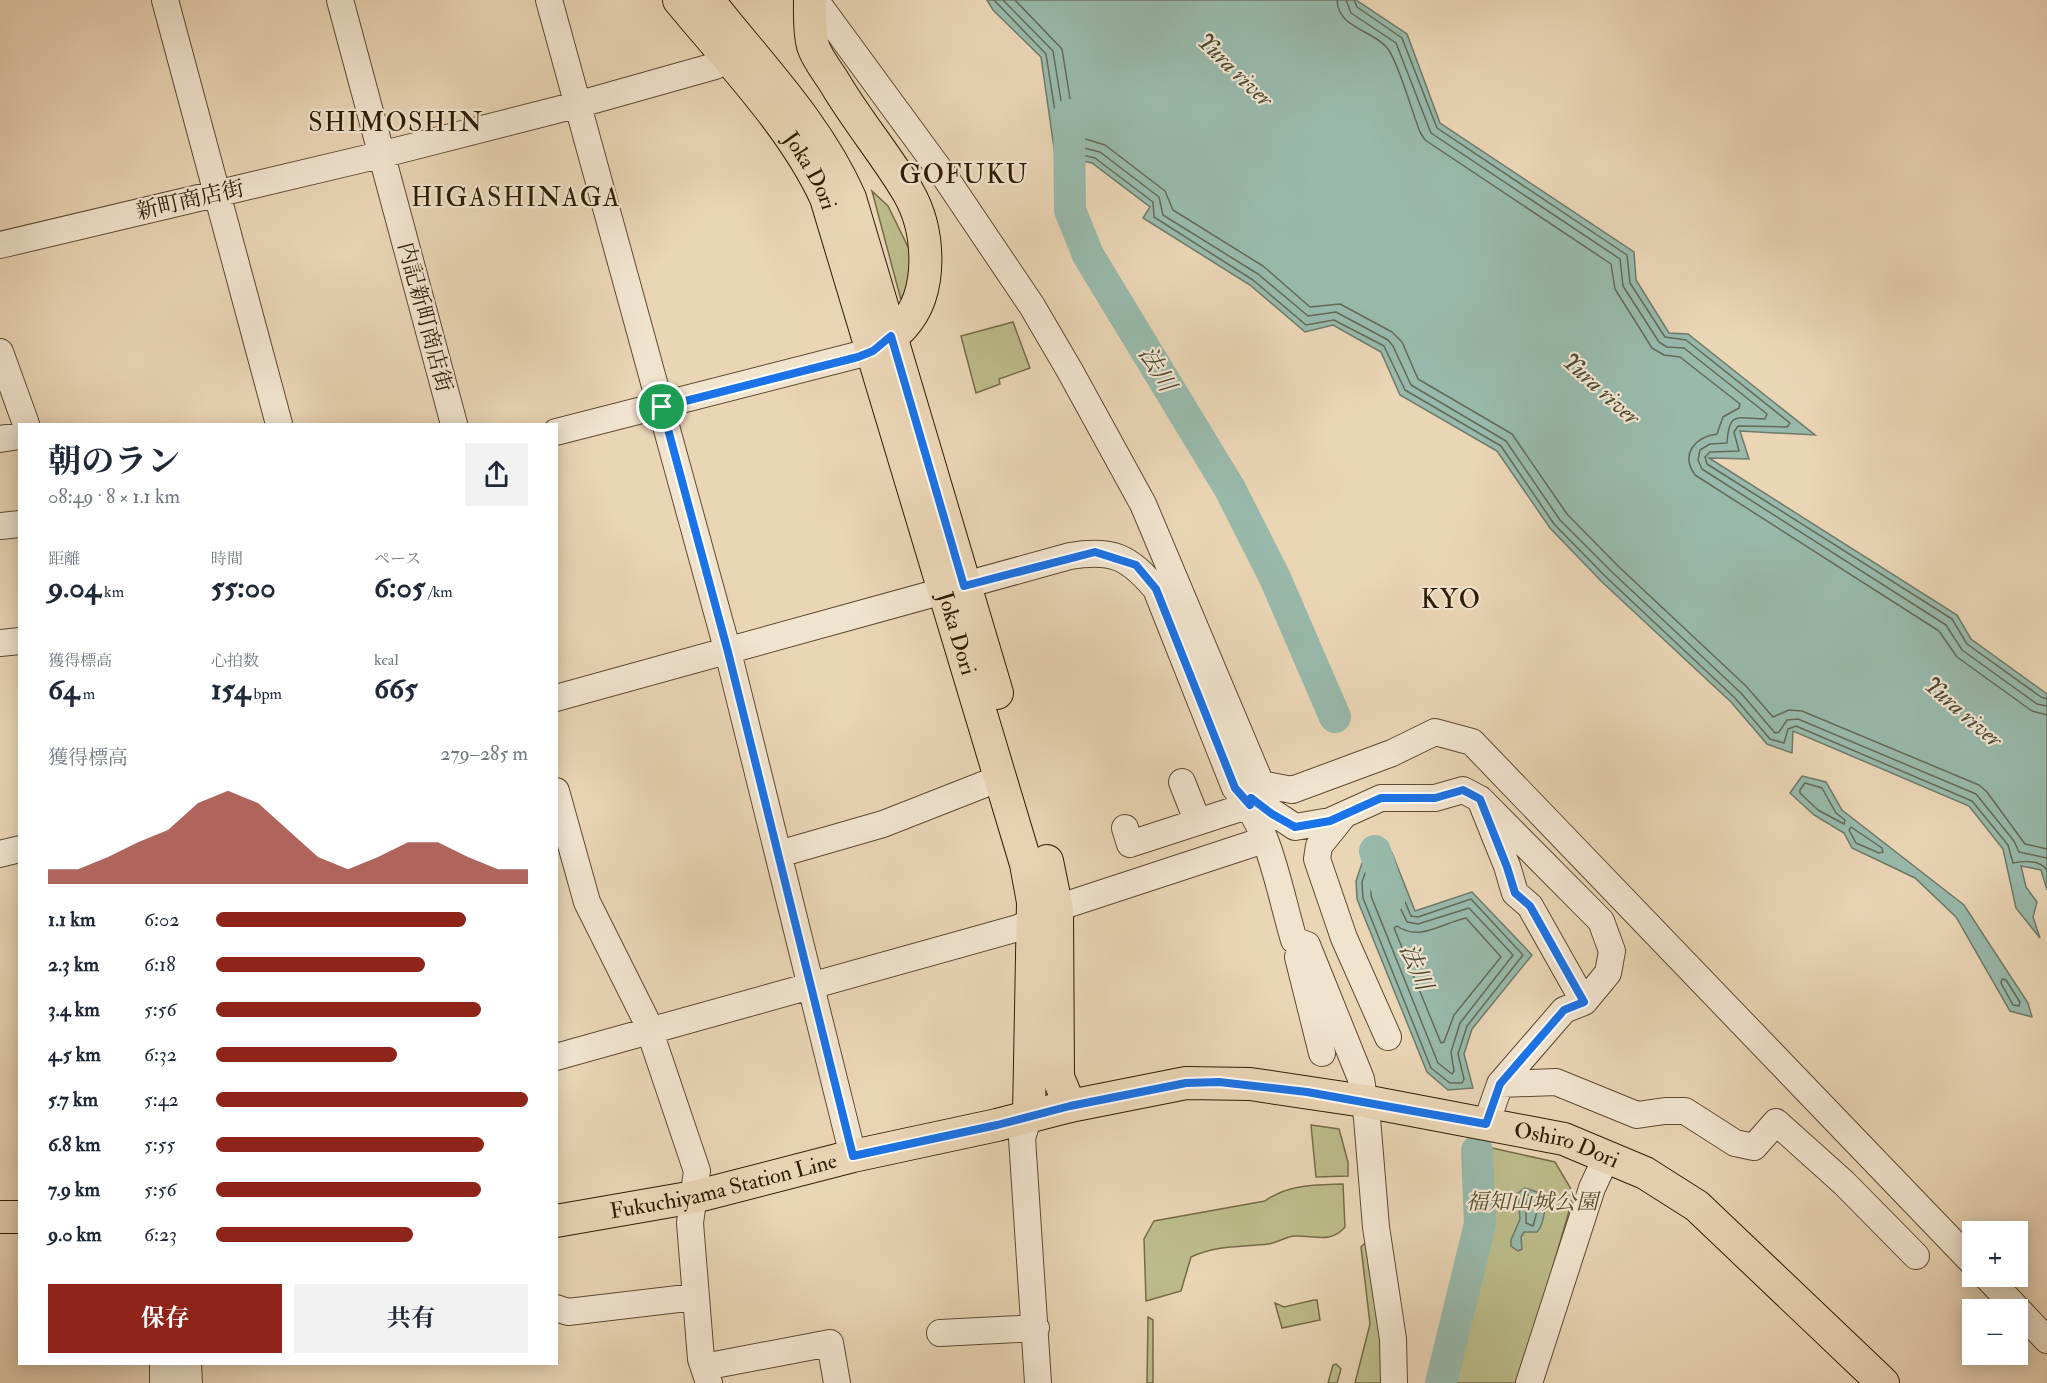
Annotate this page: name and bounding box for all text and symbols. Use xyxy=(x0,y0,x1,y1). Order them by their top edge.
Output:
water label: Yura river xyxy=(1190,26,1281,115)
district label: SHIMOSHIN xyxy=(308,107,484,139)
street label: Joka Dori xyxy=(776,125,843,213)
district label: GOFUKU xyxy=(899,159,1029,191)
street label: 新町商店街 xyxy=(133,174,247,226)
district label: HIGASHINAGA xyxy=(411,182,621,214)
street label: 内記新町商店街 xyxy=(392,239,458,395)
water label: 法川 xyxy=(1131,340,1184,400)
water label: Yura river xyxy=(1555,346,1647,433)
pin xyxy=(636,381,687,432)
icon: arrive xyxy=(645,390,678,423)
text: 朝のラン xyxy=(48,441,180,482)
button: share xyxy=(465,443,528,506)
text: 08:49 · 8 × 1.1 km xyxy=(48,484,180,509)
text: 距離 xyxy=(48,549,80,569)
text: 時間 xyxy=(211,549,243,569)
text: ペース xyxy=(374,549,421,569)
text: 9.04 xyxy=(48,569,101,606)
text: 55:00 xyxy=(211,569,276,606)
text: 6:05 xyxy=(374,569,425,606)
text: km xyxy=(101,582,124,602)
text: /km xyxy=(425,582,453,602)
district label: KYO xyxy=(1421,584,1481,616)
street label: Joka Dori xyxy=(931,587,983,679)
text: kcal xyxy=(374,650,399,670)
text: 獲得標高 xyxy=(48,651,112,671)
text: 心拍数 xyxy=(211,651,259,671)
water label: Yura river xyxy=(1917,669,2010,755)
text: 665 xyxy=(374,670,417,707)
text: 64 xyxy=(48,671,79,708)
text: 154 xyxy=(211,671,250,708)
text: m xyxy=(79,684,95,704)
text: bpm xyxy=(250,684,282,704)
text: 279–285 m xyxy=(440,741,528,766)
text: 獲得標高 xyxy=(48,745,128,770)
text: 1.1 km xyxy=(48,907,95,932)
text: 6:02 xyxy=(144,907,179,932)
water label: 法川 xyxy=(1392,939,1441,998)
text: 2.3 km xyxy=(48,952,99,977)
text: 6:18 xyxy=(144,952,176,977)
text: 3.4 km xyxy=(48,997,100,1022)
text: 5:56 xyxy=(144,997,177,1022)
text: 4.5 km xyxy=(48,1042,101,1067)
text: 6:32 xyxy=(144,1042,177,1067)
text: 5.7 km xyxy=(48,1087,98,1112)
text: 5:42 xyxy=(144,1087,179,1112)
street label: Oshiro Dori xyxy=(1512,1116,1623,1175)
text: 6.8 km xyxy=(48,1132,101,1157)
text: 5:55 xyxy=(144,1132,175,1157)
street label: Fukuchiyama Station Line xyxy=(608,1147,840,1225)
text: 7.9 km xyxy=(48,1177,100,1202)
text: 5:56 xyxy=(144,1177,177,1202)
park label: 福知山城公園 xyxy=(1466,1188,1601,1216)
map controls xyxy=(1962,1221,2028,1365)
button: + xyxy=(1962,1221,2028,1287)
text: 9.0 km xyxy=(48,1222,102,1247)
text: 6:23 xyxy=(144,1222,177,1247)
button: 保存 xyxy=(48,1284,282,1353)
button: 共有 xyxy=(294,1284,528,1353)
button: − xyxy=(1962,1299,2028,1365)

